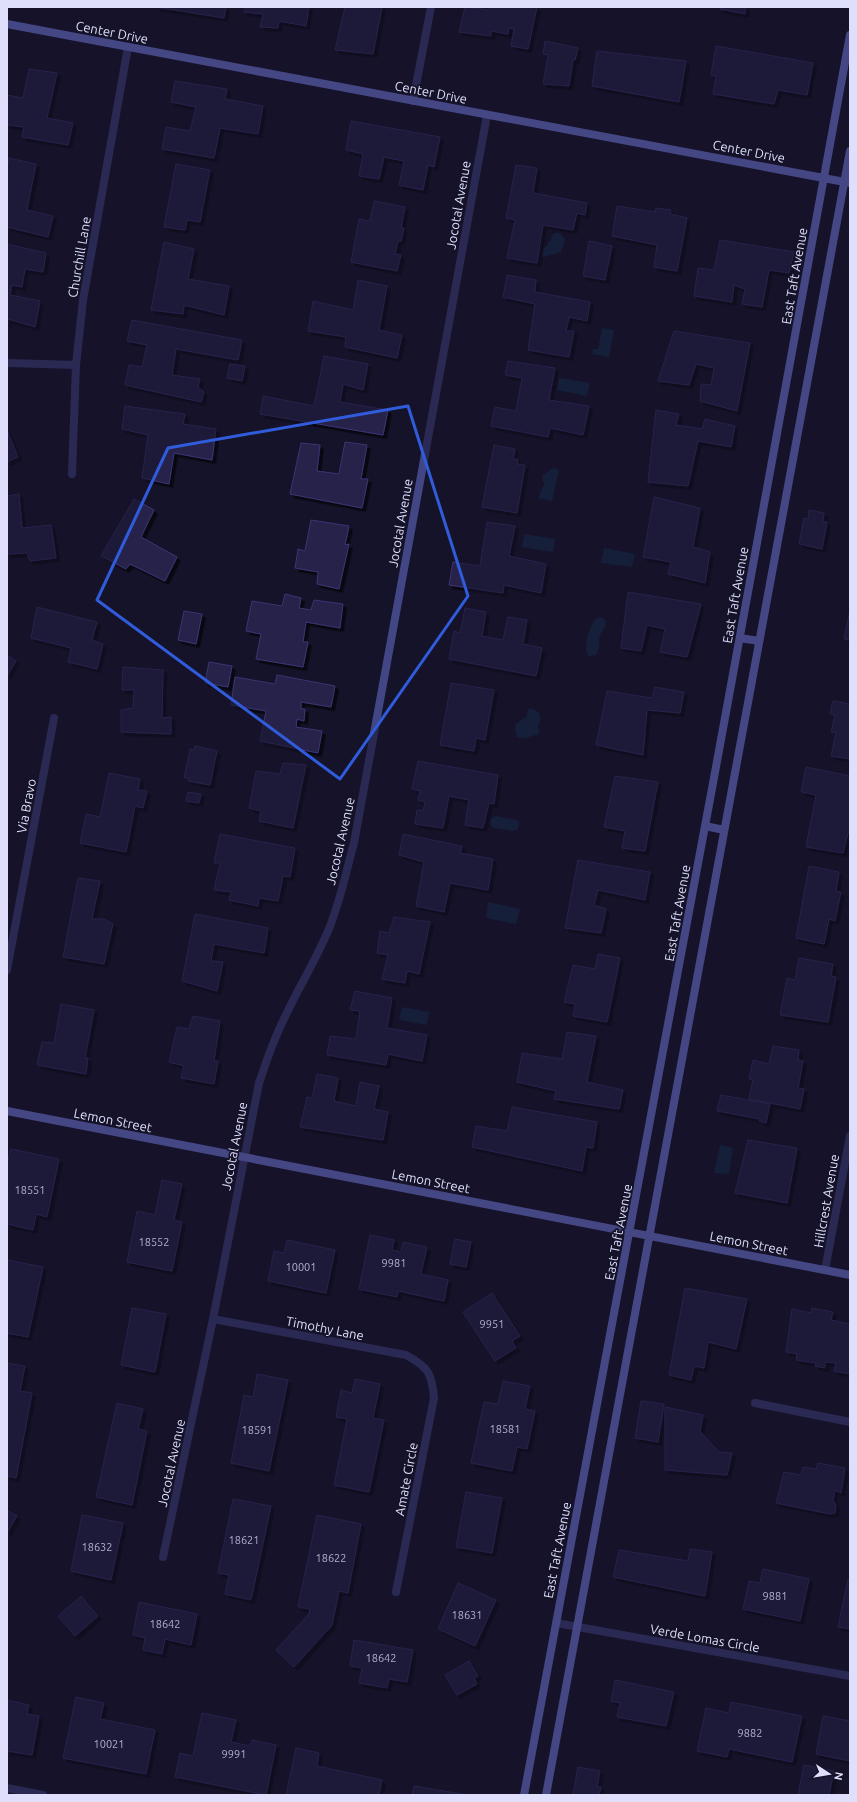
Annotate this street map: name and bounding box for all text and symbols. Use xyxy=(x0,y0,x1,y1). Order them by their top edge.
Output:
street label: Center Drive xyxy=(75,18,149,46)
street label: Center Drive xyxy=(394,78,468,106)
street label: Center Drive xyxy=(712,137,786,165)
street label: Jocotal Avenue xyxy=(443,160,473,250)
street label: Churchill Lane xyxy=(65,215,93,299)
street label: East Taft Avenue xyxy=(779,227,809,325)
street label: Jocotal Avenue xyxy=(385,478,415,568)
street label: East Taft Avenue xyxy=(720,546,750,644)
street label: Via Bravo xyxy=(14,778,38,834)
street label: Jocotal Avenue xyxy=(323,796,357,886)
street label: East Taft Avenue xyxy=(662,864,692,962)
street label: Jocotal Avenue xyxy=(219,1101,249,1191)
street label: Lemon Street xyxy=(73,1106,153,1134)
street label: Hillcrest Avenue xyxy=(811,1153,841,1249)
street label: Lemon Street xyxy=(391,1167,471,1195)
street label: East Taft Avenue xyxy=(602,1183,634,1281)
house number: 18551 xyxy=(14,1184,46,1196)
street label: Lemon Street xyxy=(709,1229,789,1257)
house number: 18552 xyxy=(138,1236,170,1248)
house number: 9981 xyxy=(382,1257,406,1269)
house number: 10001 xyxy=(285,1261,317,1273)
street label: Timothy Lane xyxy=(285,1314,365,1342)
house number: 9951 xyxy=(480,1318,504,1330)
street label: Jocotal Avenue xyxy=(155,1418,187,1508)
house number: 18581 xyxy=(489,1423,521,1435)
house number: 18591 xyxy=(241,1424,273,1436)
street label: Amate Circle xyxy=(392,1441,420,1517)
street label: East Taft Avenue xyxy=(541,1501,573,1599)
house number: 18621 xyxy=(228,1534,260,1546)
house number: 18632 xyxy=(81,1541,113,1553)
house number: 18622 xyxy=(315,1552,347,1564)
house number: 9881 xyxy=(763,1590,787,1602)
house number: 18631 xyxy=(451,1609,483,1621)
house number: 18642 xyxy=(149,1618,181,1630)
street label: Verde Lomas Circle xyxy=(649,1621,761,1655)
house number: 18642 xyxy=(365,1652,397,1664)
house number: 9882 xyxy=(738,1727,762,1739)
house number: 10021 xyxy=(93,1738,125,1750)
house number: 9991 xyxy=(222,1748,246,1760)
north arrow xyxy=(809,1754,849,1794)
text: N xyxy=(832,1771,846,1781)

